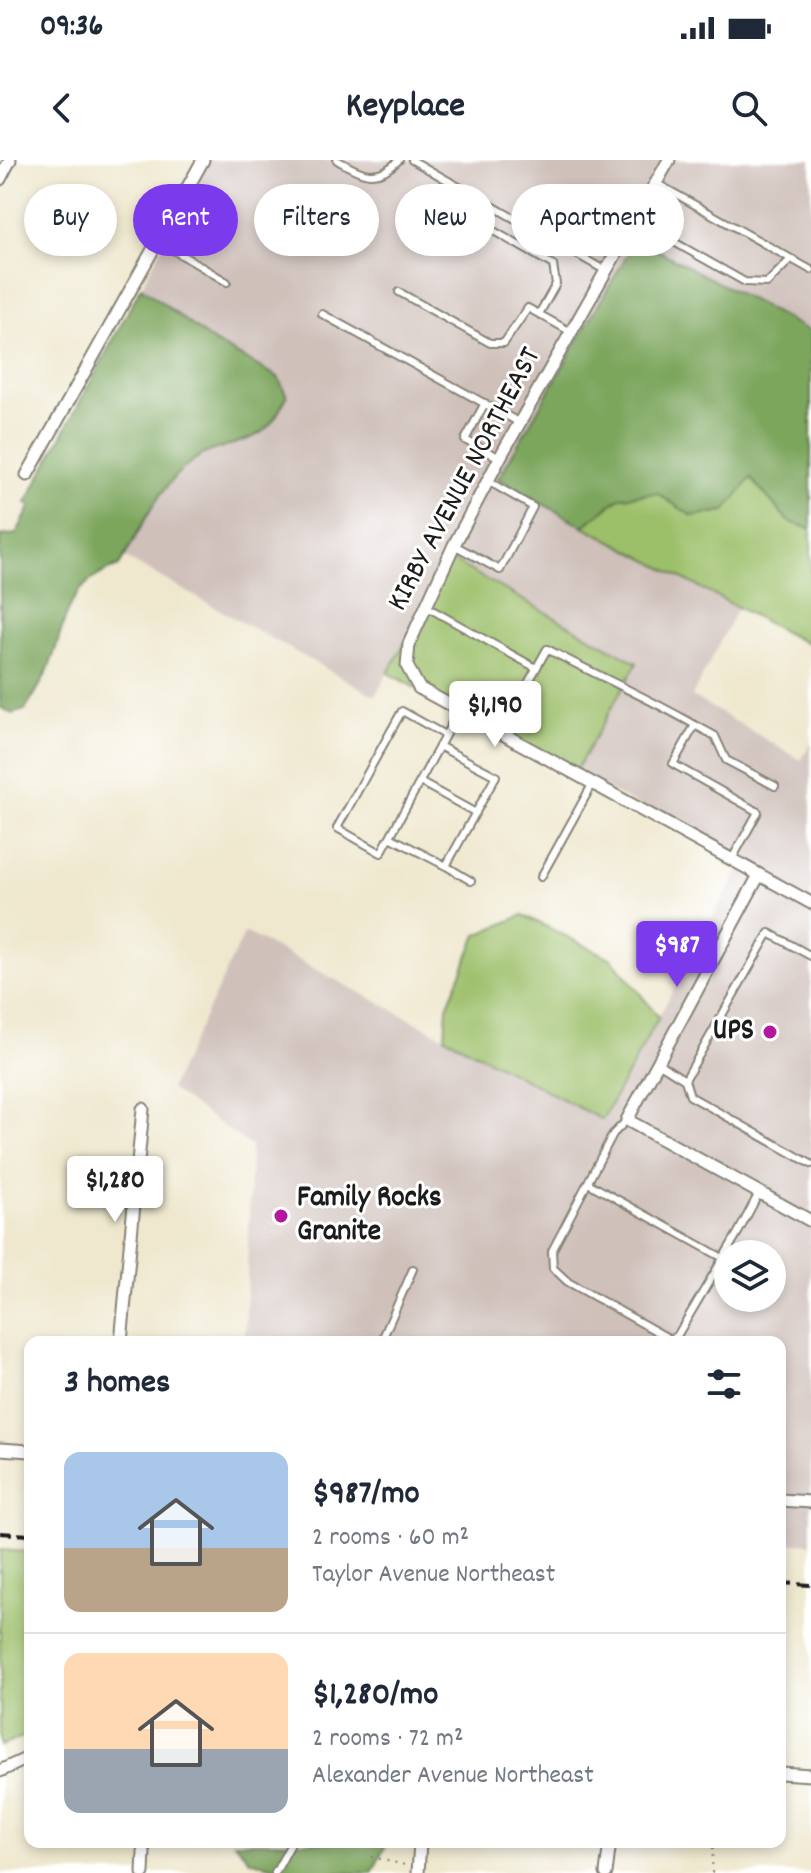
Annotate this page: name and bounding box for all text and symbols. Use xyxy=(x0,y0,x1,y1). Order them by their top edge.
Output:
text: 09:36 xyxy=(40,7,103,50)
text: Keyplace xyxy=(346,82,465,134)
icon: back xyxy=(40,86,84,130)
icon: search xyxy=(727,86,771,130)
chip: Buy xyxy=(24,184,117,256)
chip: Rent xyxy=(133,184,238,256)
chip: Filters xyxy=(254,184,379,256)
chip: New xyxy=(395,184,495,256)
chip: Apartment xyxy=(511,184,684,256)
street label: KIRBY AVENUE NORTHEAST xyxy=(378,340,554,620)
pin: $1,190 xyxy=(430,681,560,749)
text: $1,190 xyxy=(467,688,523,725)
pin: $987 xyxy=(630,921,724,989)
text: $987 xyxy=(654,928,700,965)
place label: UPS xyxy=(713,1011,754,1054)
marker: UPS xyxy=(761,1023,779,1041)
pin: $1,280 xyxy=(50,1156,180,1224)
text: $1,280 xyxy=(85,1163,145,1200)
place label: Family Rocks Granite xyxy=(297,1178,442,1255)
marker: Family Rocks Granite xyxy=(272,1207,290,1225)
map controls xyxy=(714,1240,786,1312)
button: layers xyxy=(714,1240,786,1312)
text: 3 homes xyxy=(64,1360,170,1409)
icon: filters xyxy=(702,1362,746,1406)
text: $987/mo xyxy=(312,1471,420,1520)
icon: home xyxy=(128,1484,224,1580)
text: 2 rooms · 60 m² xyxy=(312,1520,469,1557)
text: Taylor Avenue Northeast xyxy=(312,1557,555,1594)
text: $1,280/mo xyxy=(312,1672,438,1721)
icon: home xyxy=(128,1685,224,1781)
text: 2 rooms · 72 m² xyxy=(312,1721,463,1758)
text: Alexander Avenue Northeast xyxy=(312,1758,594,1795)

